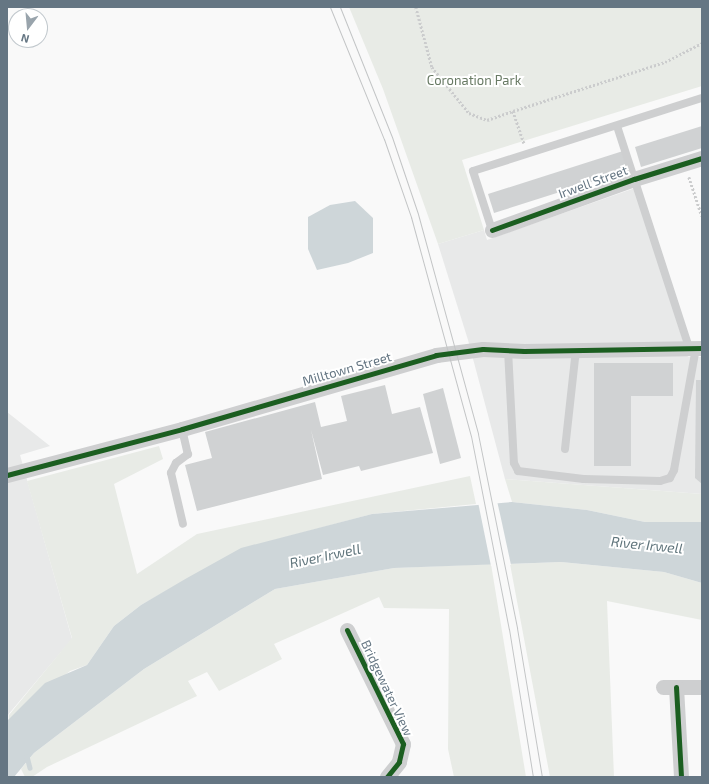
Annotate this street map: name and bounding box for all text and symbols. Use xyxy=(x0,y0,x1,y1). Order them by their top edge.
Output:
north arrow xyxy=(8,8,48,48)
text: N xyxy=(19,32,30,46)
park label: Coronation Park xyxy=(427,72,521,88)
street label: Irwell Street xyxy=(556,162,630,202)
street label: Milltown Street xyxy=(301,349,393,389)
water label: River Irwell xyxy=(610,533,684,557)
water label: River Irwell xyxy=(288,540,362,572)
street label: Bridgewater View xyxy=(358,637,416,739)

